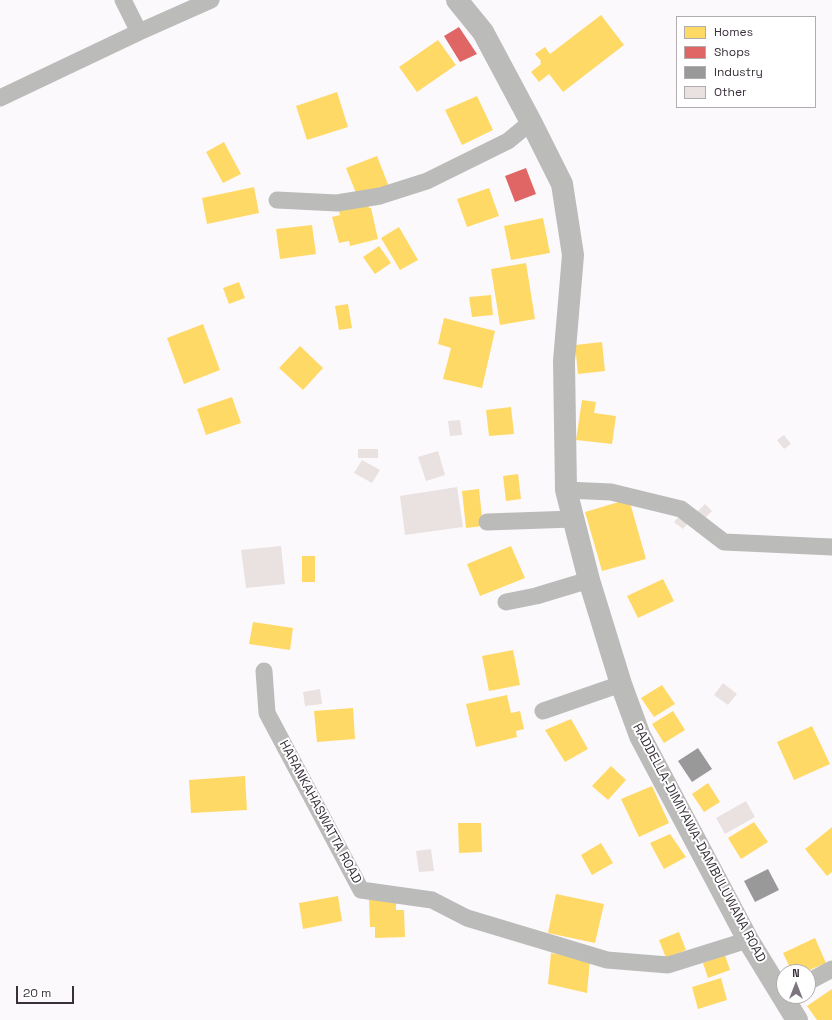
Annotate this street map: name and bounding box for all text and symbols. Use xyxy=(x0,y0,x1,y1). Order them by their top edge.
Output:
legend xyxy=(676,16,816,108)
text: Homes xyxy=(714,24,753,40)
text: Shops xyxy=(714,44,750,60)
text: Industry xyxy=(714,64,763,80)
text: Other xyxy=(714,84,747,100)
street label: RADDELLA-DIMIYAWA-DAMBULUWANA ROAD xyxy=(629,721,769,965)
street label: HARANKAHASWATTA ROAD xyxy=(276,738,364,886)
north arrow xyxy=(776,964,816,1004)
text: N xyxy=(792,966,800,980)
scale bar xyxy=(18,978,76,1004)
text: 20 m xyxy=(23,985,51,1001)

